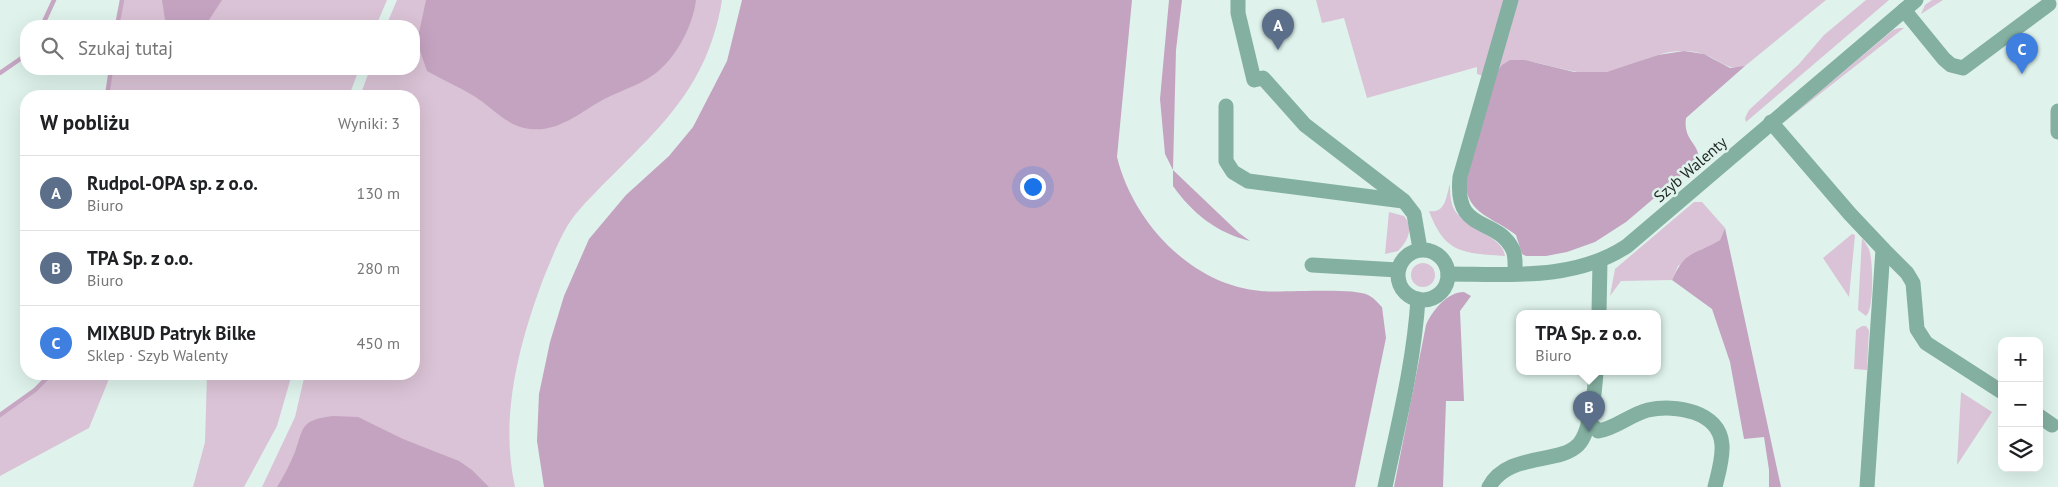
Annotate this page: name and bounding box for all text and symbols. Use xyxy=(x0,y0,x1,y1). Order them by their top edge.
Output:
pin: A xyxy=(1262,9,1294,50)
search box xyxy=(20,20,420,75)
pin: C xyxy=(2006,33,2038,74)
icon: search xyxy=(38,34,66,62)
text: Szukaj tutaj xyxy=(78,36,173,60)
text: W pobliżu xyxy=(40,109,129,136)
text: Wyniki: 3 xyxy=(338,113,400,133)
street label: Szyb Walenty xyxy=(1649,131,1731,206)
text: Rudpol-OPA sp. z o.o. xyxy=(87,171,258,195)
your location xyxy=(1020,174,1046,200)
text: A xyxy=(51,183,61,203)
text: 130 m xyxy=(357,183,400,203)
text: Biuro xyxy=(87,195,123,215)
text: TPA Sp. z o.o. xyxy=(87,246,193,270)
text: B xyxy=(51,258,61,278)
text: 280 m xyxy=(357,258,400,278)
text: Biuro xyxy=(87,270,123,290)
popup xyxy=(1516,310,1661,375)
text: MIXBUD Patryk Bilke xyxy=(87,321,256,345)
text: TPA Sp. z o.o. xyxy=(1535,321,1642,345)
text: C xyxy=(52,333,60,353)
text: 450 m xyxy=(357,333,400,353)
map controls xyxy=(1998,337,2043,472)
button: + xyxy=(1998,337,2043,382)
text: Sklep · Szyb Walenty xyxy=(87,345,228,365)
text: Biuro xyxy=(1535,345,1572,365)
button: − xyxy=(1998,382,2043,427)
pin: B xyxy=(1573,391,1605,432)
button: layers xyxy=(1998,427,2043,472)

